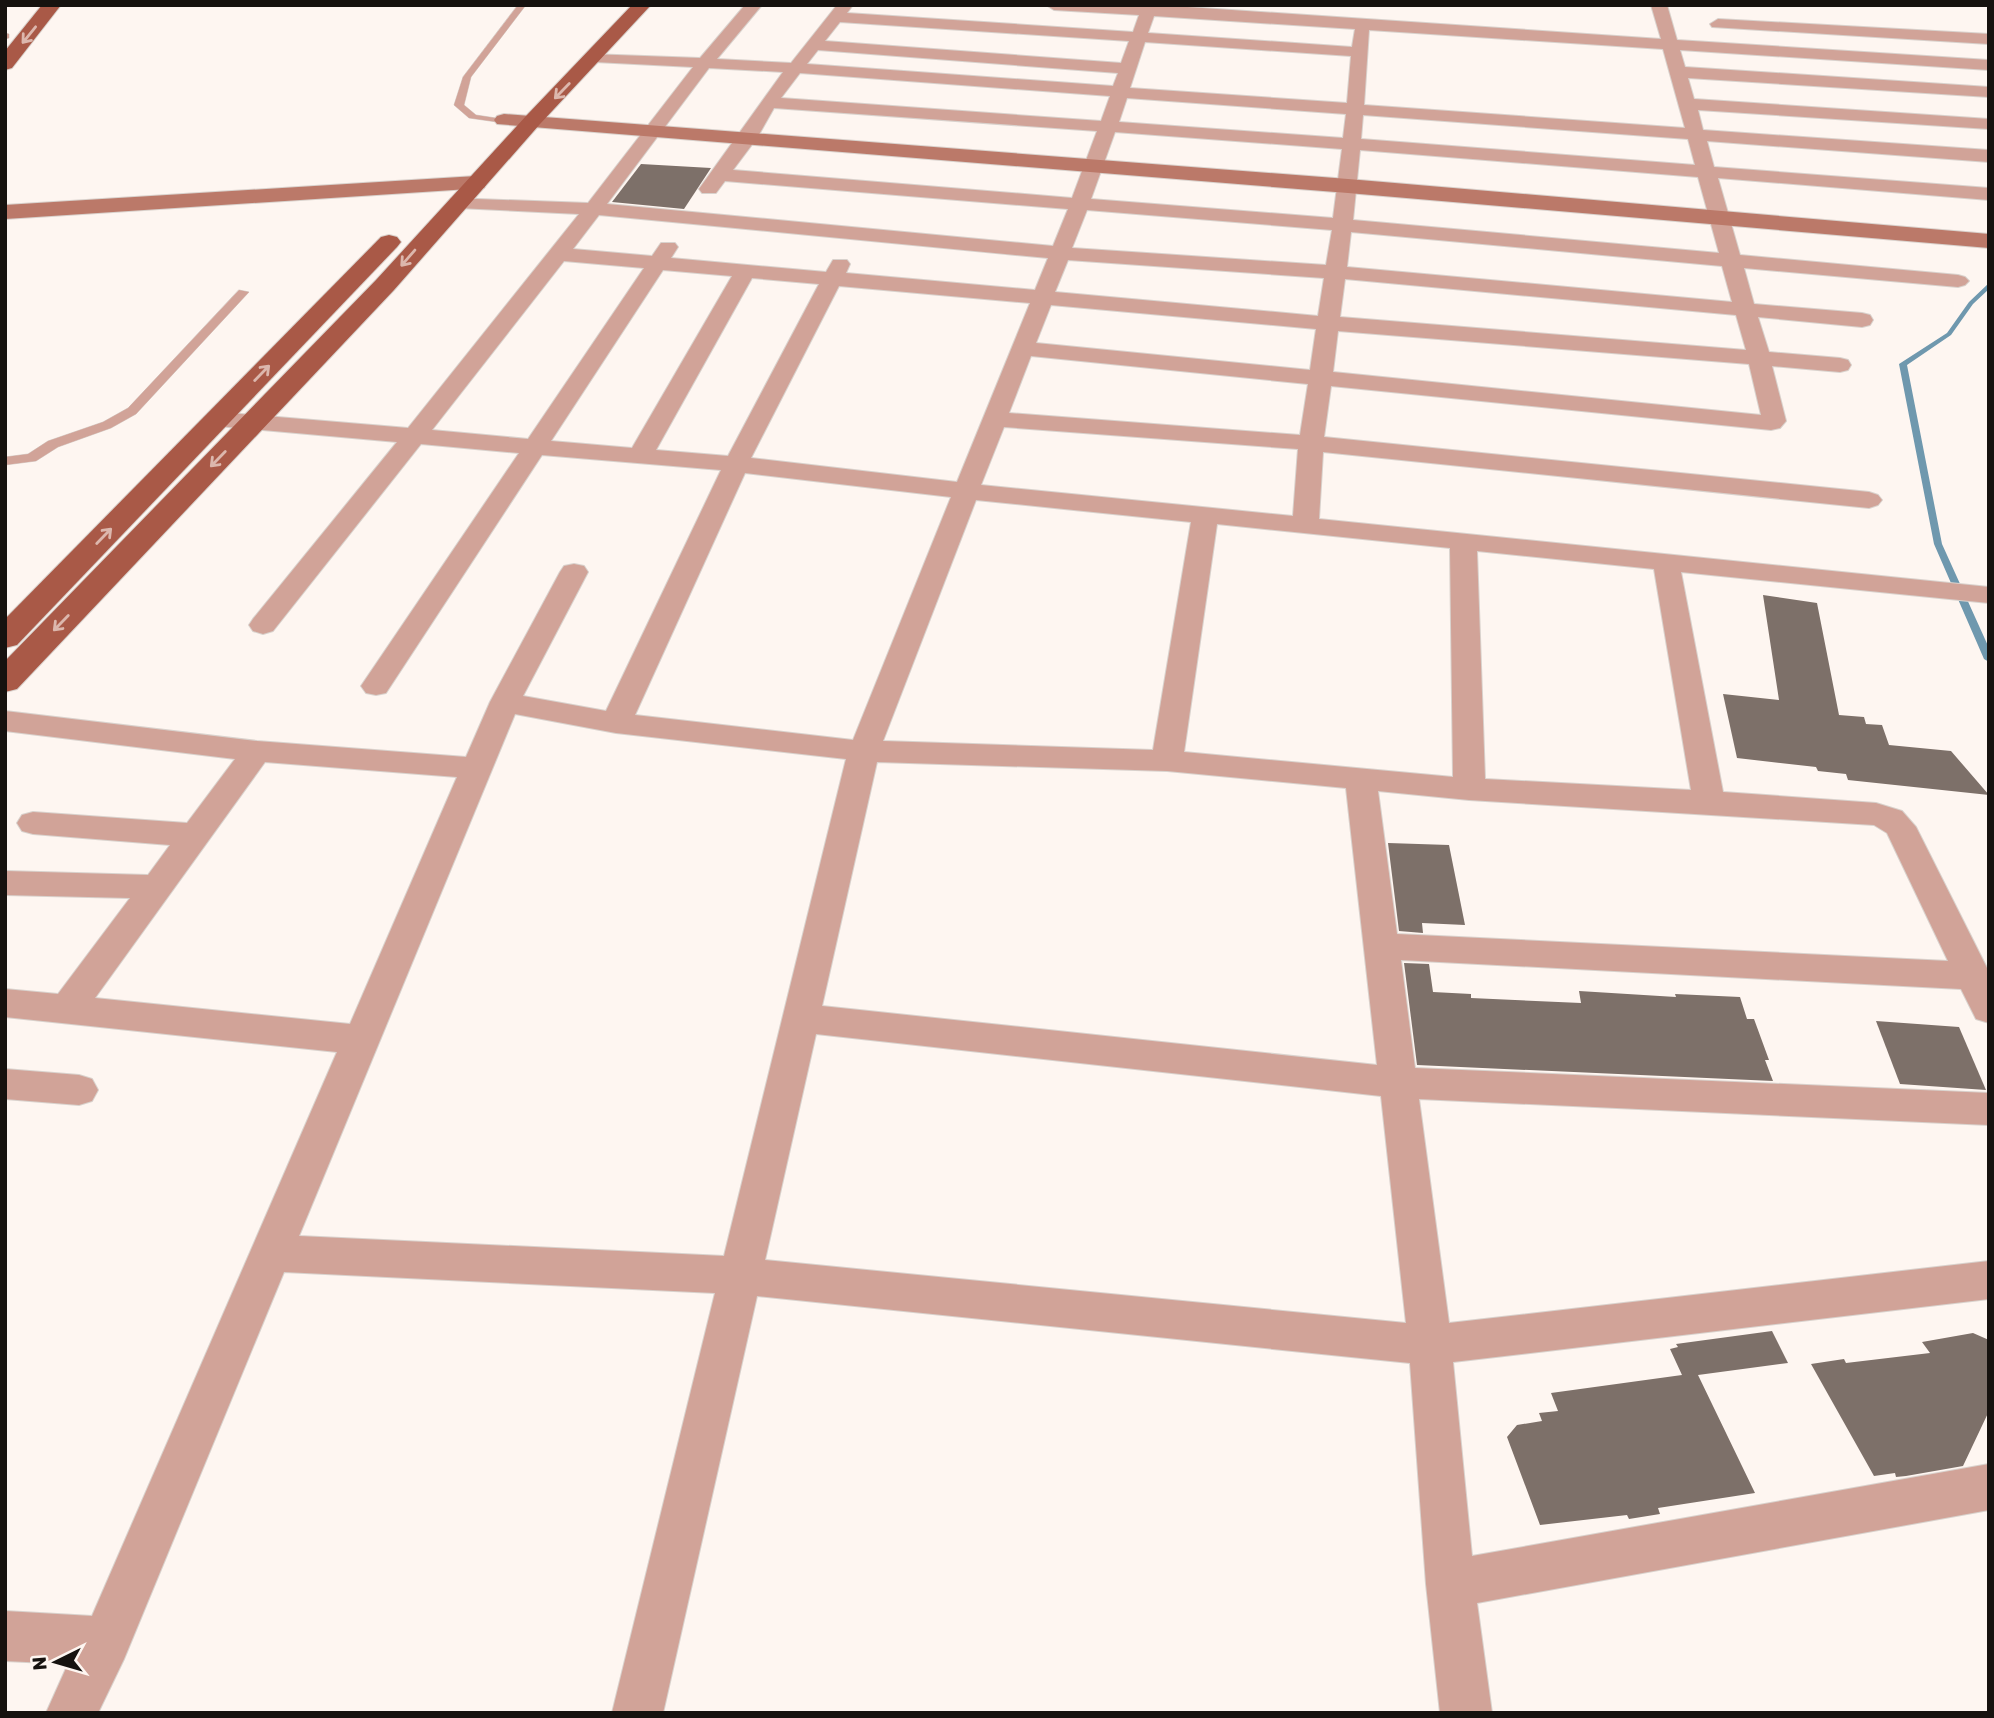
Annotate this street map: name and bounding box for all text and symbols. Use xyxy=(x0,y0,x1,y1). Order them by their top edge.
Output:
one-way arrow xyxy=(21,25,37,43)
one-way arrow xyxy=(554,82,571,99)
one-way arrow xyxy=(401,249,417,267)
one-way arrow xyxy=(254,365,271,382)
one-way arrow xyxy=(210,450,227,467)
one-way arrow xyxy=(95,528,112,545)
one-way arrow xyxy=(52,614,69,631)
north arrow xyxy=(21,1627,91,1697)
text: N xyxy=(28,1656,52,1671)

